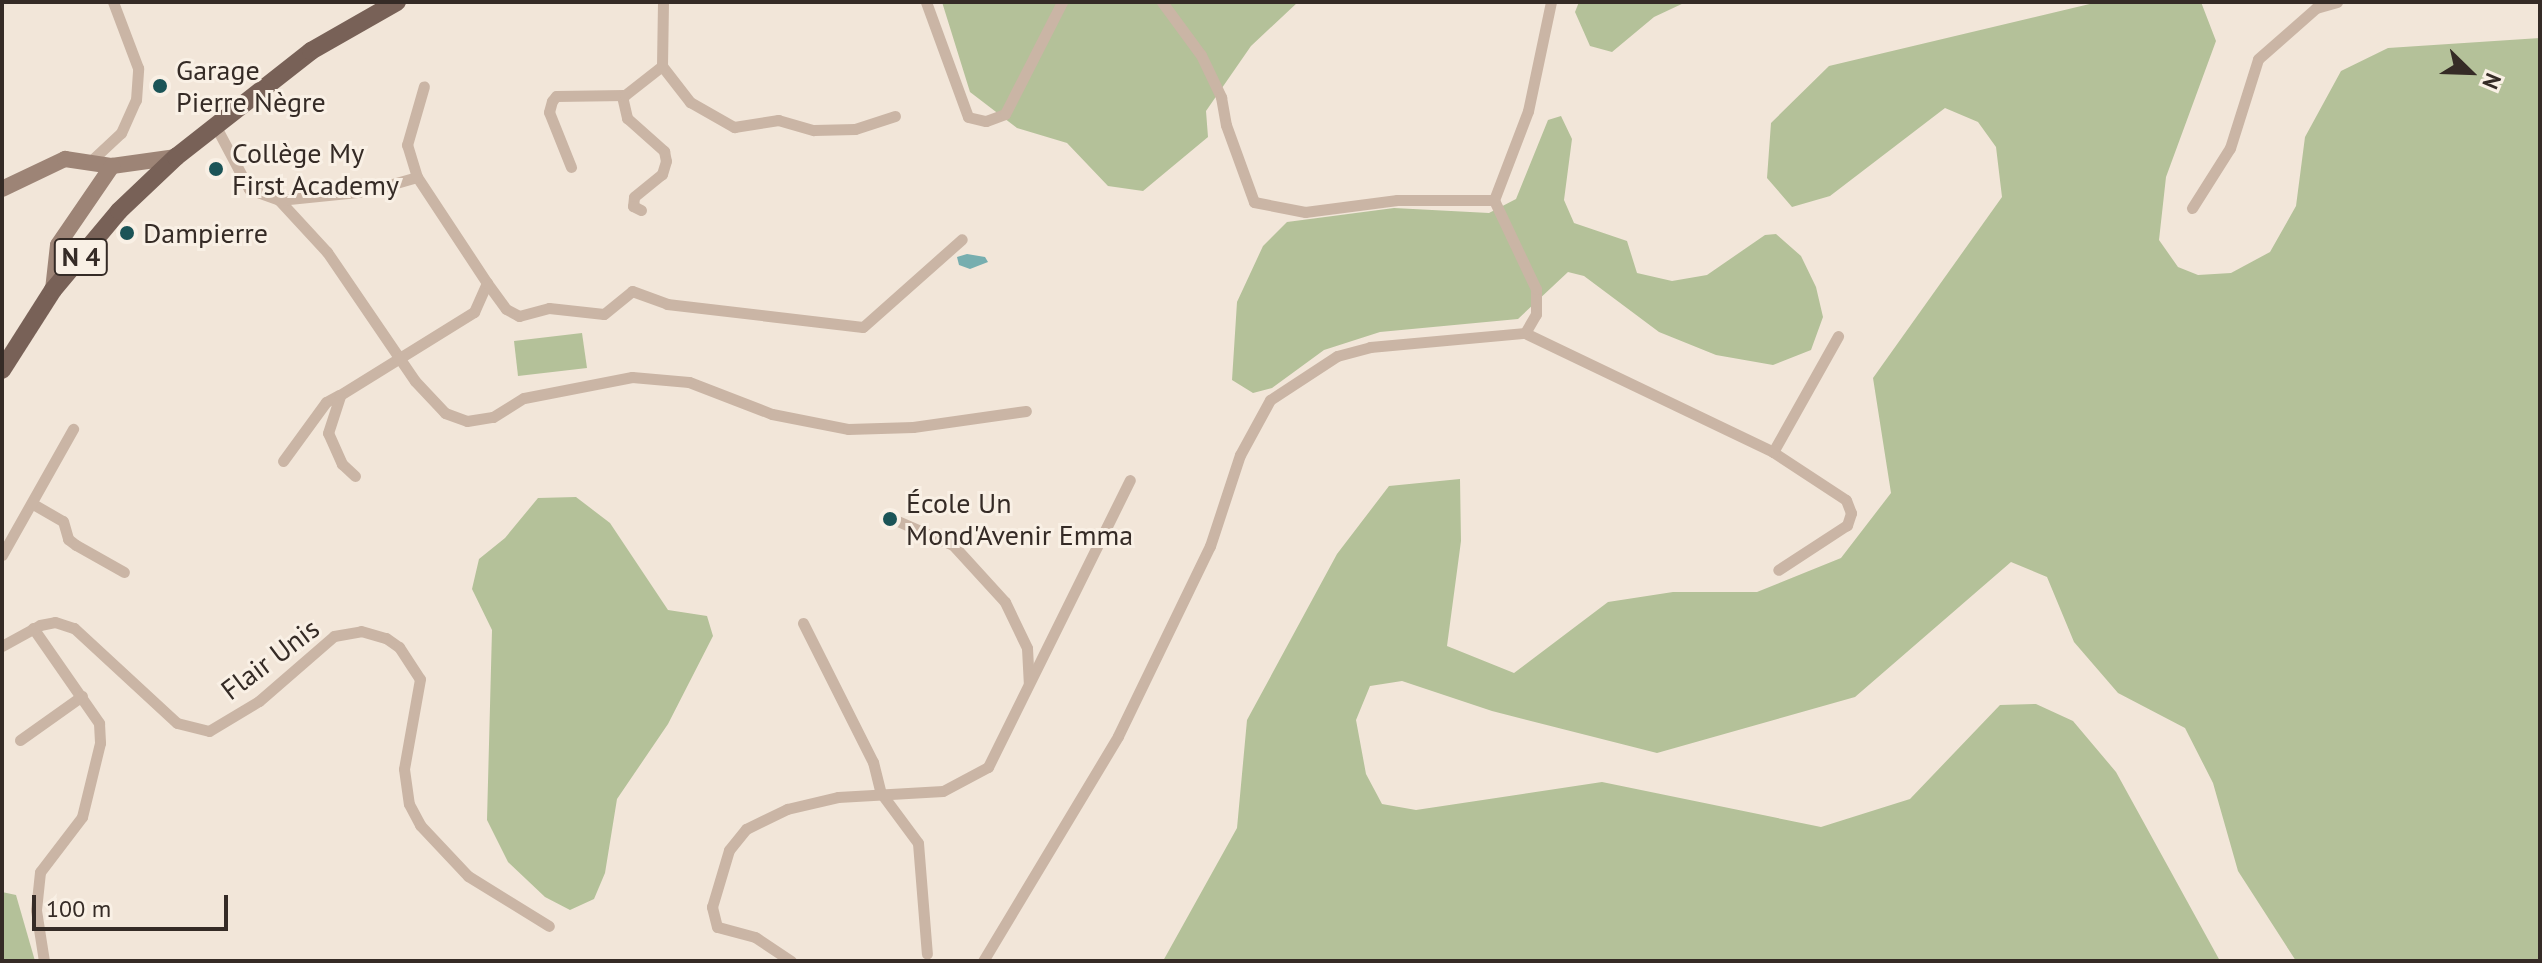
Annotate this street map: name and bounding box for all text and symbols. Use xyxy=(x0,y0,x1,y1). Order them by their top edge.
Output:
north arrow xyxy=(2430,32,2510,112)
place label: Garage Pierre Nègre xyxy=(176,53,326,119)
text: N xyxy=(2476,69,2508,94)
marker: Garage Pierre Nègre xyxy=(151,77,169,95)
place label: Collège My First Academy xyxy=(232,136,400,202)
marker: Collège My First Academy xyxy=(207,160,225,178)
place label: Dampierre xyxy=(143,216,268,250)
marker: Dampierre xyxy=(118,224,136,242)
road number: N 4 xyxy=(53,235,109,279)
place label: École Un Mond'Avenir Emma xyxy=(906,486,1133,552)
marker: École Un Mond'Avenir Emma xyxy=(881,510,899,528)
street label: Flair Unis xyxy=(214,611,326,707)
scale bar xyxy=(36,879,232,929)
text: 100 m xyxy=(46,893,111,924)

